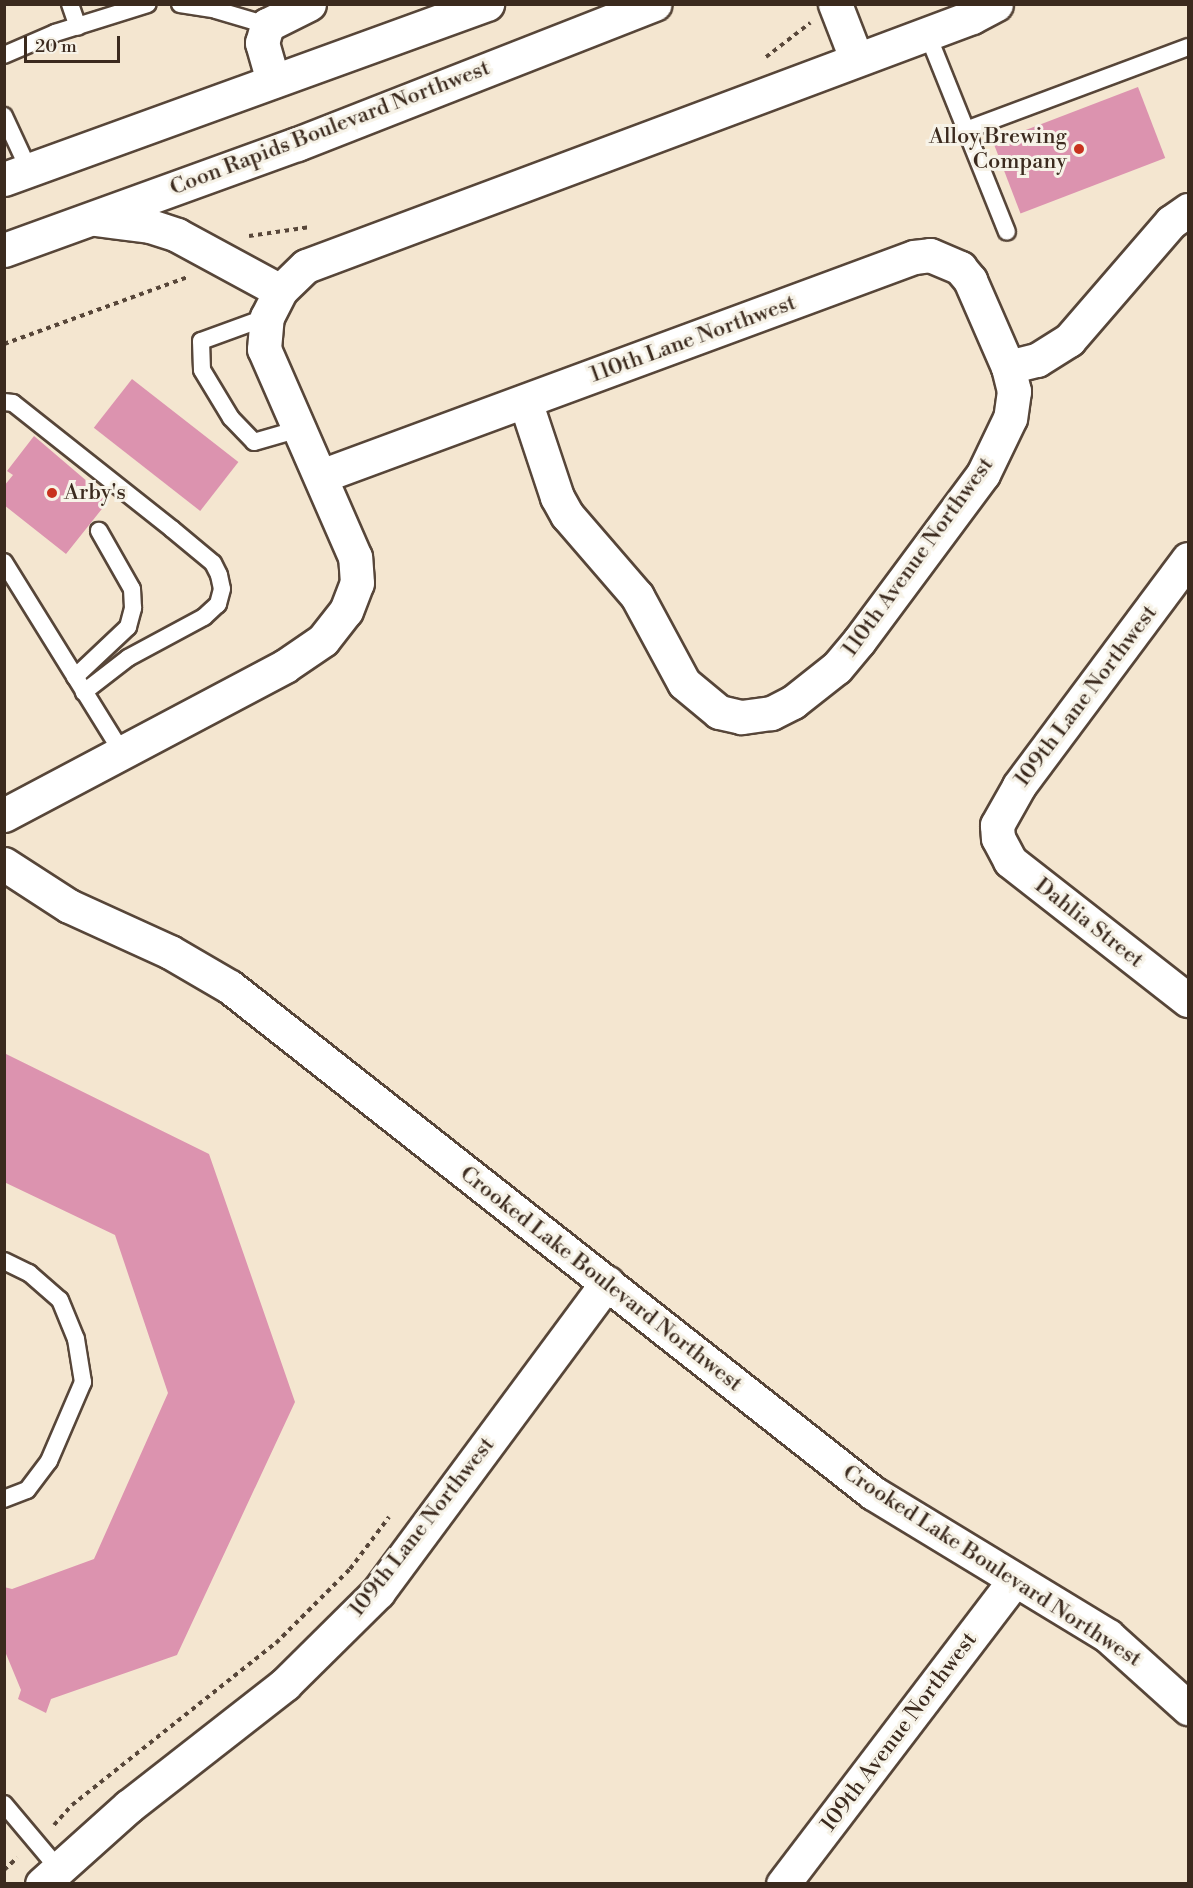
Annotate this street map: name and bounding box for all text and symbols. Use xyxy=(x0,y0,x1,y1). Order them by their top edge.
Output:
scale bar xyxy=(27,24,123,62)
text: 20 m xyxy=(35,35,77,58)
street label: Coon Rapids Boulevard Northwest xyxy=(166,55,494,201)
place label: Alloy Brewing Company xyxy=(929,123,1067,174)
marker: Alloy Brewing Company xyxy=(1072,142,1086,156)
street label: 110th Lane Northwest xyxy=(586,289,800,389)
street label: 110th Avenue Northwest xyxy=(837,452,999,662)
place label: Arby's xyxy=(64,480,126,506)
marker: Arby's xyxy=(45,486,59,500)
street label: 109th Lane Northwest xyxy=(1009,600,1163,792)
street label: Dahlia Street xyxy=(1029,872,1149,974)
street label: Crooked Lake Boulevard Northwest xyxy=(455,1161,747,1397)
street label: 109th Lane Northwest xyxy=(344,1432,500,1622)
street label: Crooked Lake Boulevard Northwest xyxy=(838,1459,1146,1673)
street label: 109th Avenue Northwest xyxy=(815,1627,983,1837)

